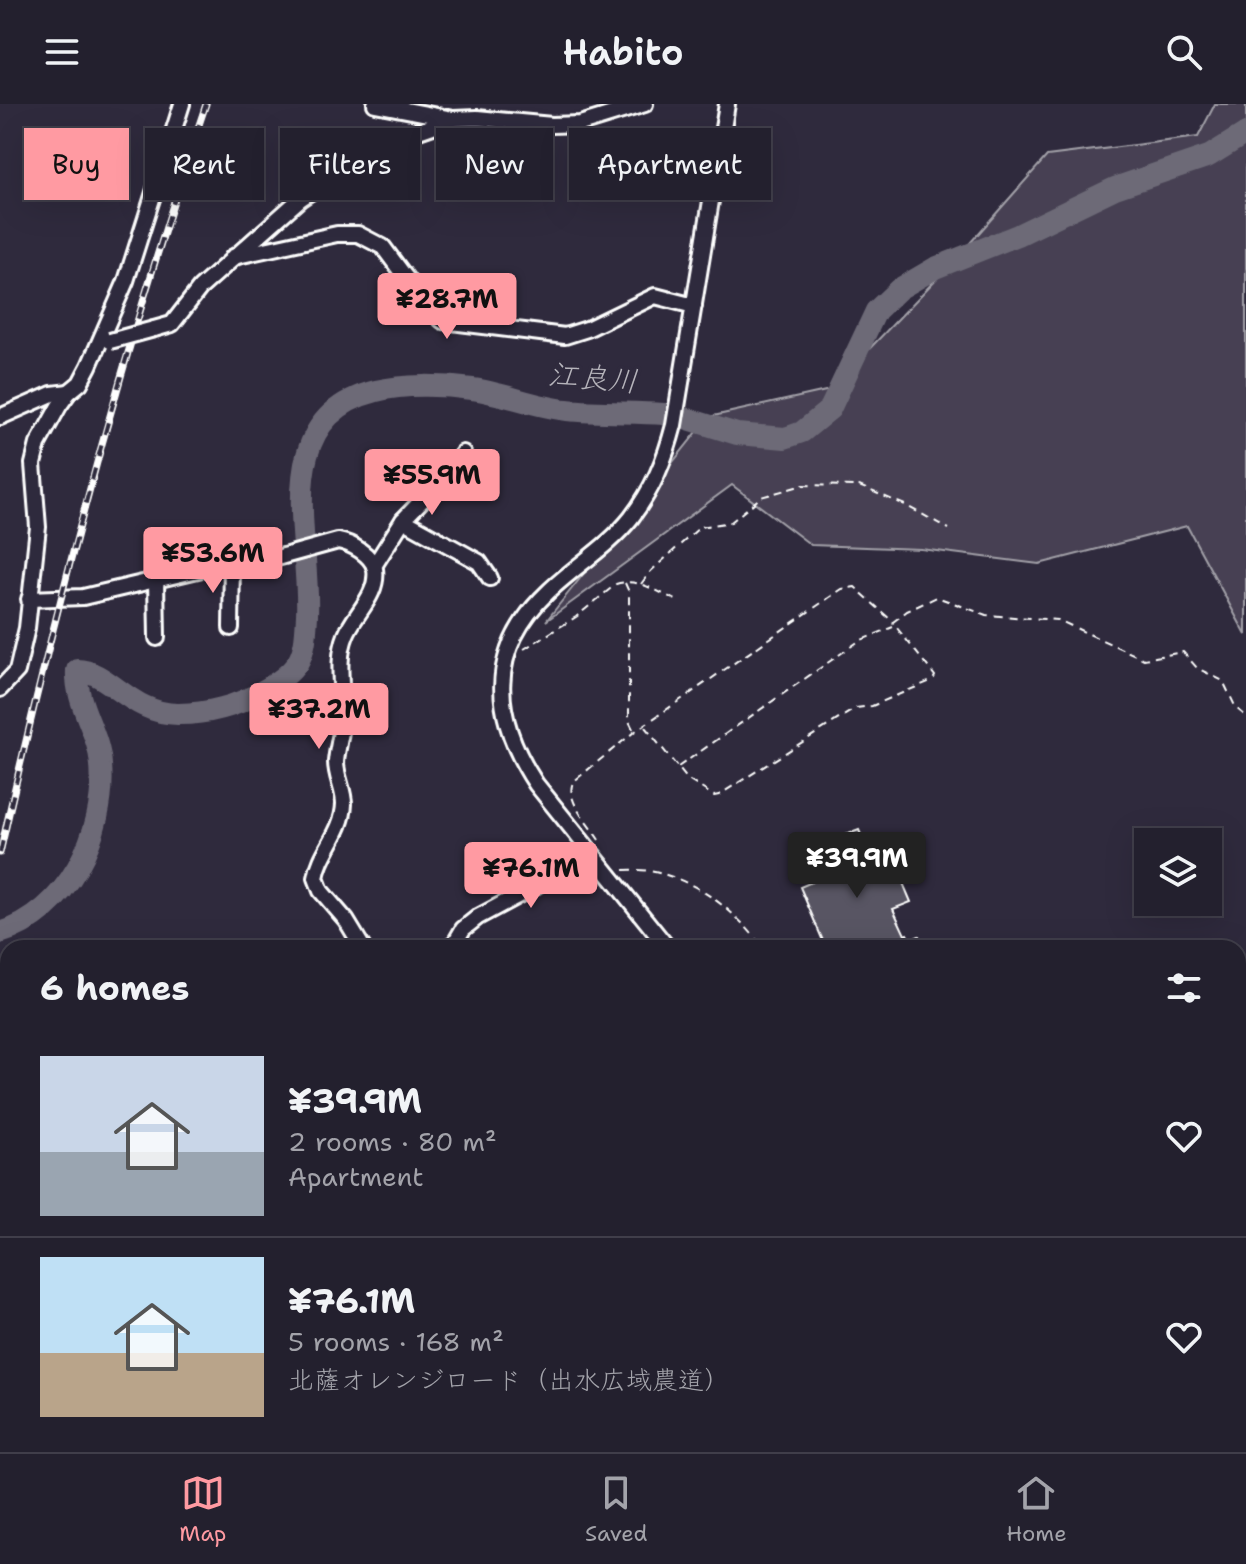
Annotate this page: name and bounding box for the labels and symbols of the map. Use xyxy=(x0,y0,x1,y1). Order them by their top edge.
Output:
pin: ¥28.7M xyxy=(382,273,512,341)
water label: 江良川 xyxy=(546,353,640,402)
pin: ¥55.9M xyxy=(367,449,497,517)
pin: ¥53.6M xyxy=(148,527,278,595)
pin: ¥37.2M xyxy=(254,683,384,751)
pin: ¥39.9M xyxy=(792,832,922,900)
pin: ¥76.1M xyxy=(466,842,596,910)

